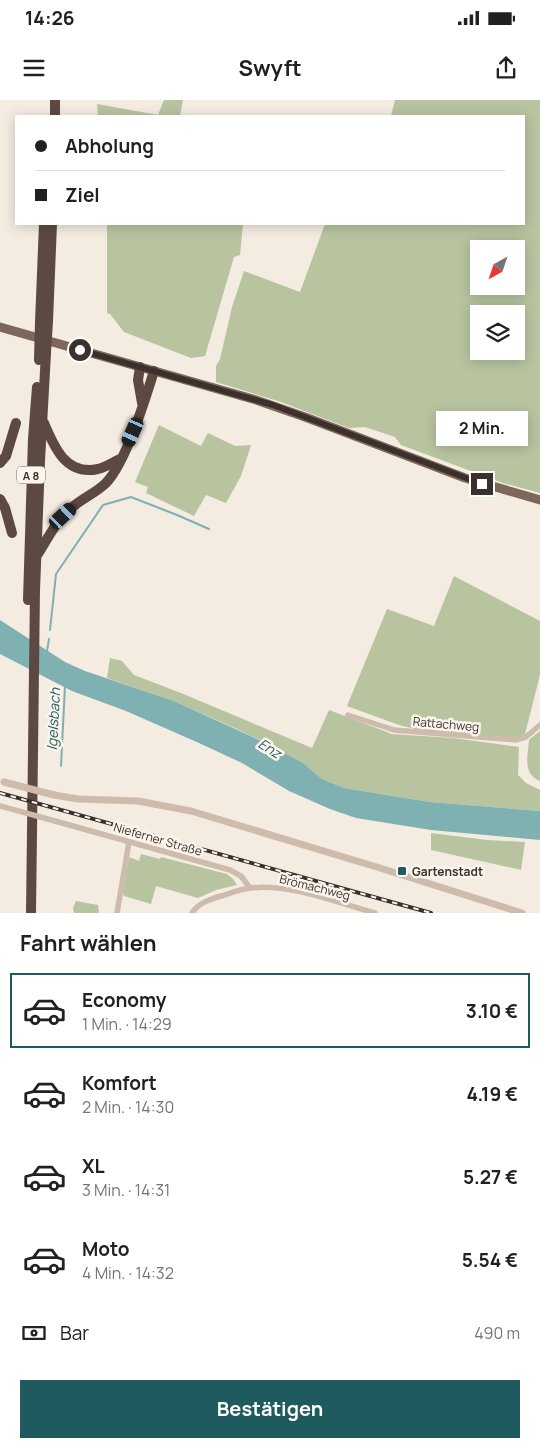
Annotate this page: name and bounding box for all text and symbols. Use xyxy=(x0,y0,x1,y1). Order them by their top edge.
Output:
text: 14:26 xyxy=(25,5,75,31)
text: Swyft xyxy=(238,53,302,83)
icon: menu xyxy=(20,54,48,82)
icon: share xyxy=(492,54,520,82)
text: Abholung xyxy=(65,133,154,159)
text: Ziel xyxy=(65,182,100,208)
north arrow xyxy=(470,240,525,295)
map controls xyxy=(470,240,525,360)
button: layers xyxy=(470,305,525,360)
route start xyxy=(69,339,91,361)
callout: 2 Min. xyxy=(436,412,528,446)
car xyxy=(120,415,145,449)
text: 2 Min. xyxy=(459,417,505,439)
road number: A 8 xyxy=(17,466,45,484)
route end xyxy=(471,473,493,495)
car xyxy=(46,500,79,532)
water label: Igelsbach xyxy=(42,687,64,751)
street label: Rattachweg xyxy=(412,713,480,735)
water label: Enz xyxy=(255,734,286,763)
street label: Nieferner Straße xyxy=(112,818,204,860)
place label: Gartenstadt xyxy=(412,863,483,880)
marker: Gartenstadt xyxy=(396,865,408,877)
street label: Brömachweg xyxy=(278,870,352,904)
text: Fahrt wählen xyxy=(20,928,157,958)
text: Economy xyxy=(82,987,166,1013)
icon: car xyxy=(22,988,67,1033)
text: 3.10 € xyxy=(466,998,518,1024)
text: 1 Min. · 14:29 xyxy=(82,1013,172,1035)
text: Komfort xyxy=(82,1070,157,1096)
icon: car xyxy=(22,1071,67,1116)
text: 4.19 € xyxy=(466,1081,518,1107)
text: 2 Min. · 14:30 xyxy=(82,1096,174,1118)
text: XL xyxy=(82,1153,105,1179)
icon: car xyxy=(22,1154,67,1199)
text: 5.27 € xyxy=(463,1164,518,1190)
text: 3 Min. · 14:31 xyxy=(82,1179,170,1201)
text: Moto xyxy=(82,1236,129,1262)
icon: car xyxy=(22,1237,67,1282)
text: 5.54 € xyxy=(462,1247,518,1273)
text: 4 Min. · 14:32 xyxy=(82,1262,174,1284)
icon: cash xyxy=(20,1319,48,1347)
text: Bar xyxy=(60,1320,89,1346)
text: 490 m xyxy=(474,1322,520,1344)
button: Bestätigen xyxy=(20,1380,520,1438)

